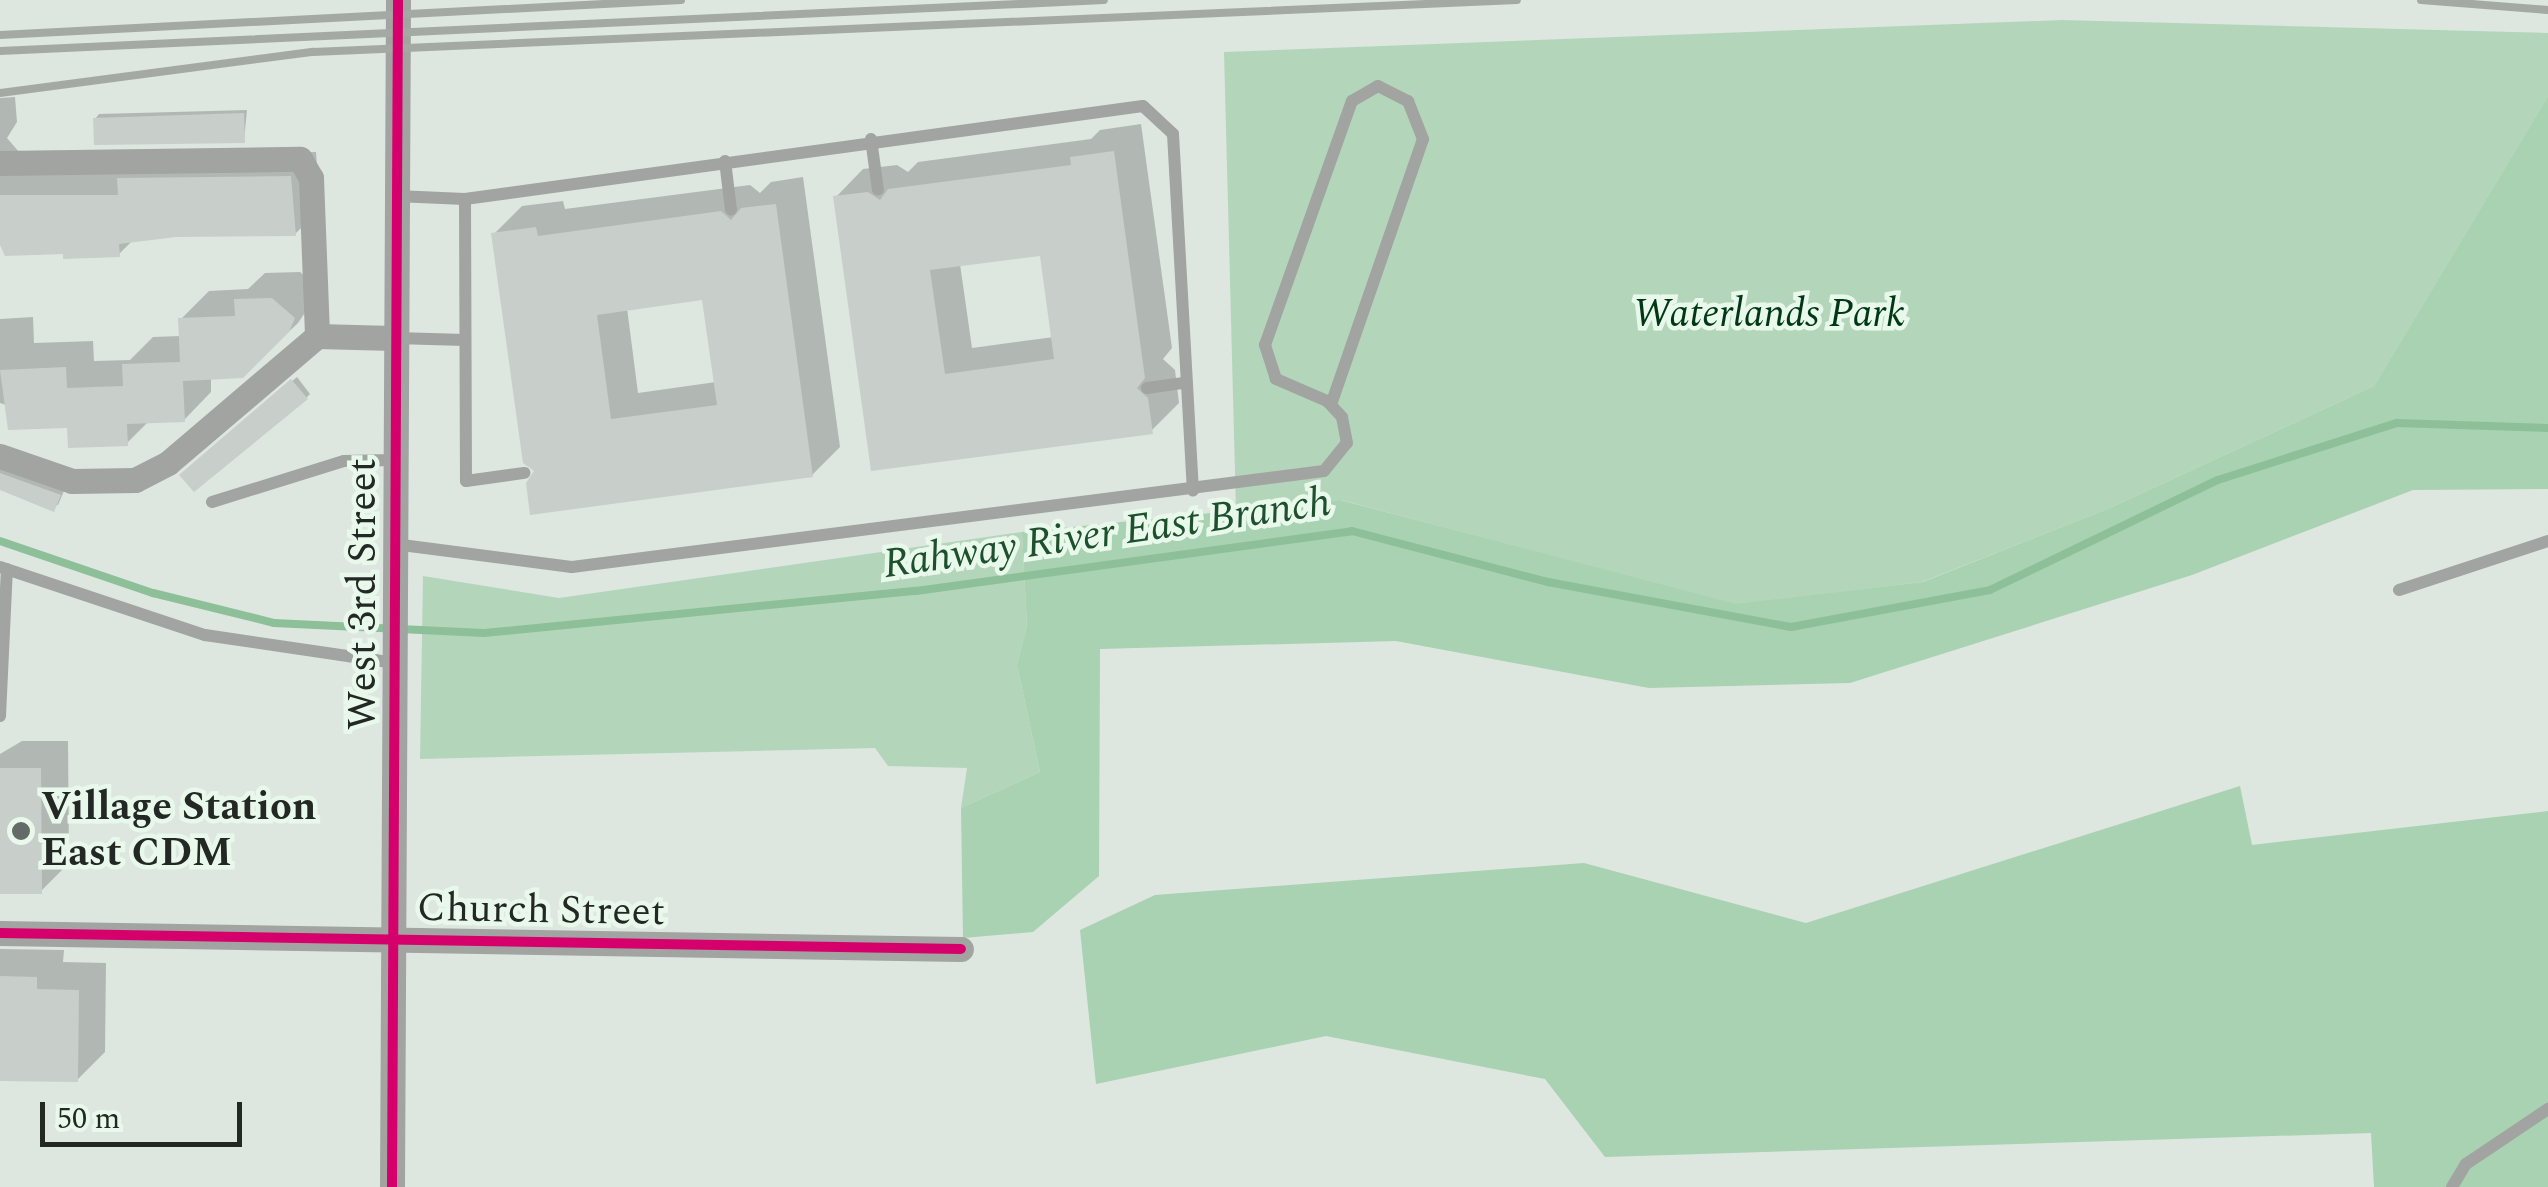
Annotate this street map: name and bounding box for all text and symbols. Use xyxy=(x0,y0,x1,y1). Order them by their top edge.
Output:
park label: Waterlands Park xyxy=(1633,291,1905,339)
street label: West 3rd Street xyxy=(340,458,388,730)
water label: Rahway River East Branch xyxy=(880,478,1334,590)
place label: Village Station East CDM xyxy=(41,784,317,878)
marker: Village Station East CDM xyxy=(10,820,32,842)
street label: Church Street xyxy=(417,885,665,937)
scale bar xyxy=(45,1082,248,1144)
text: 50 m xyxy=(57,1096,120,1142)

